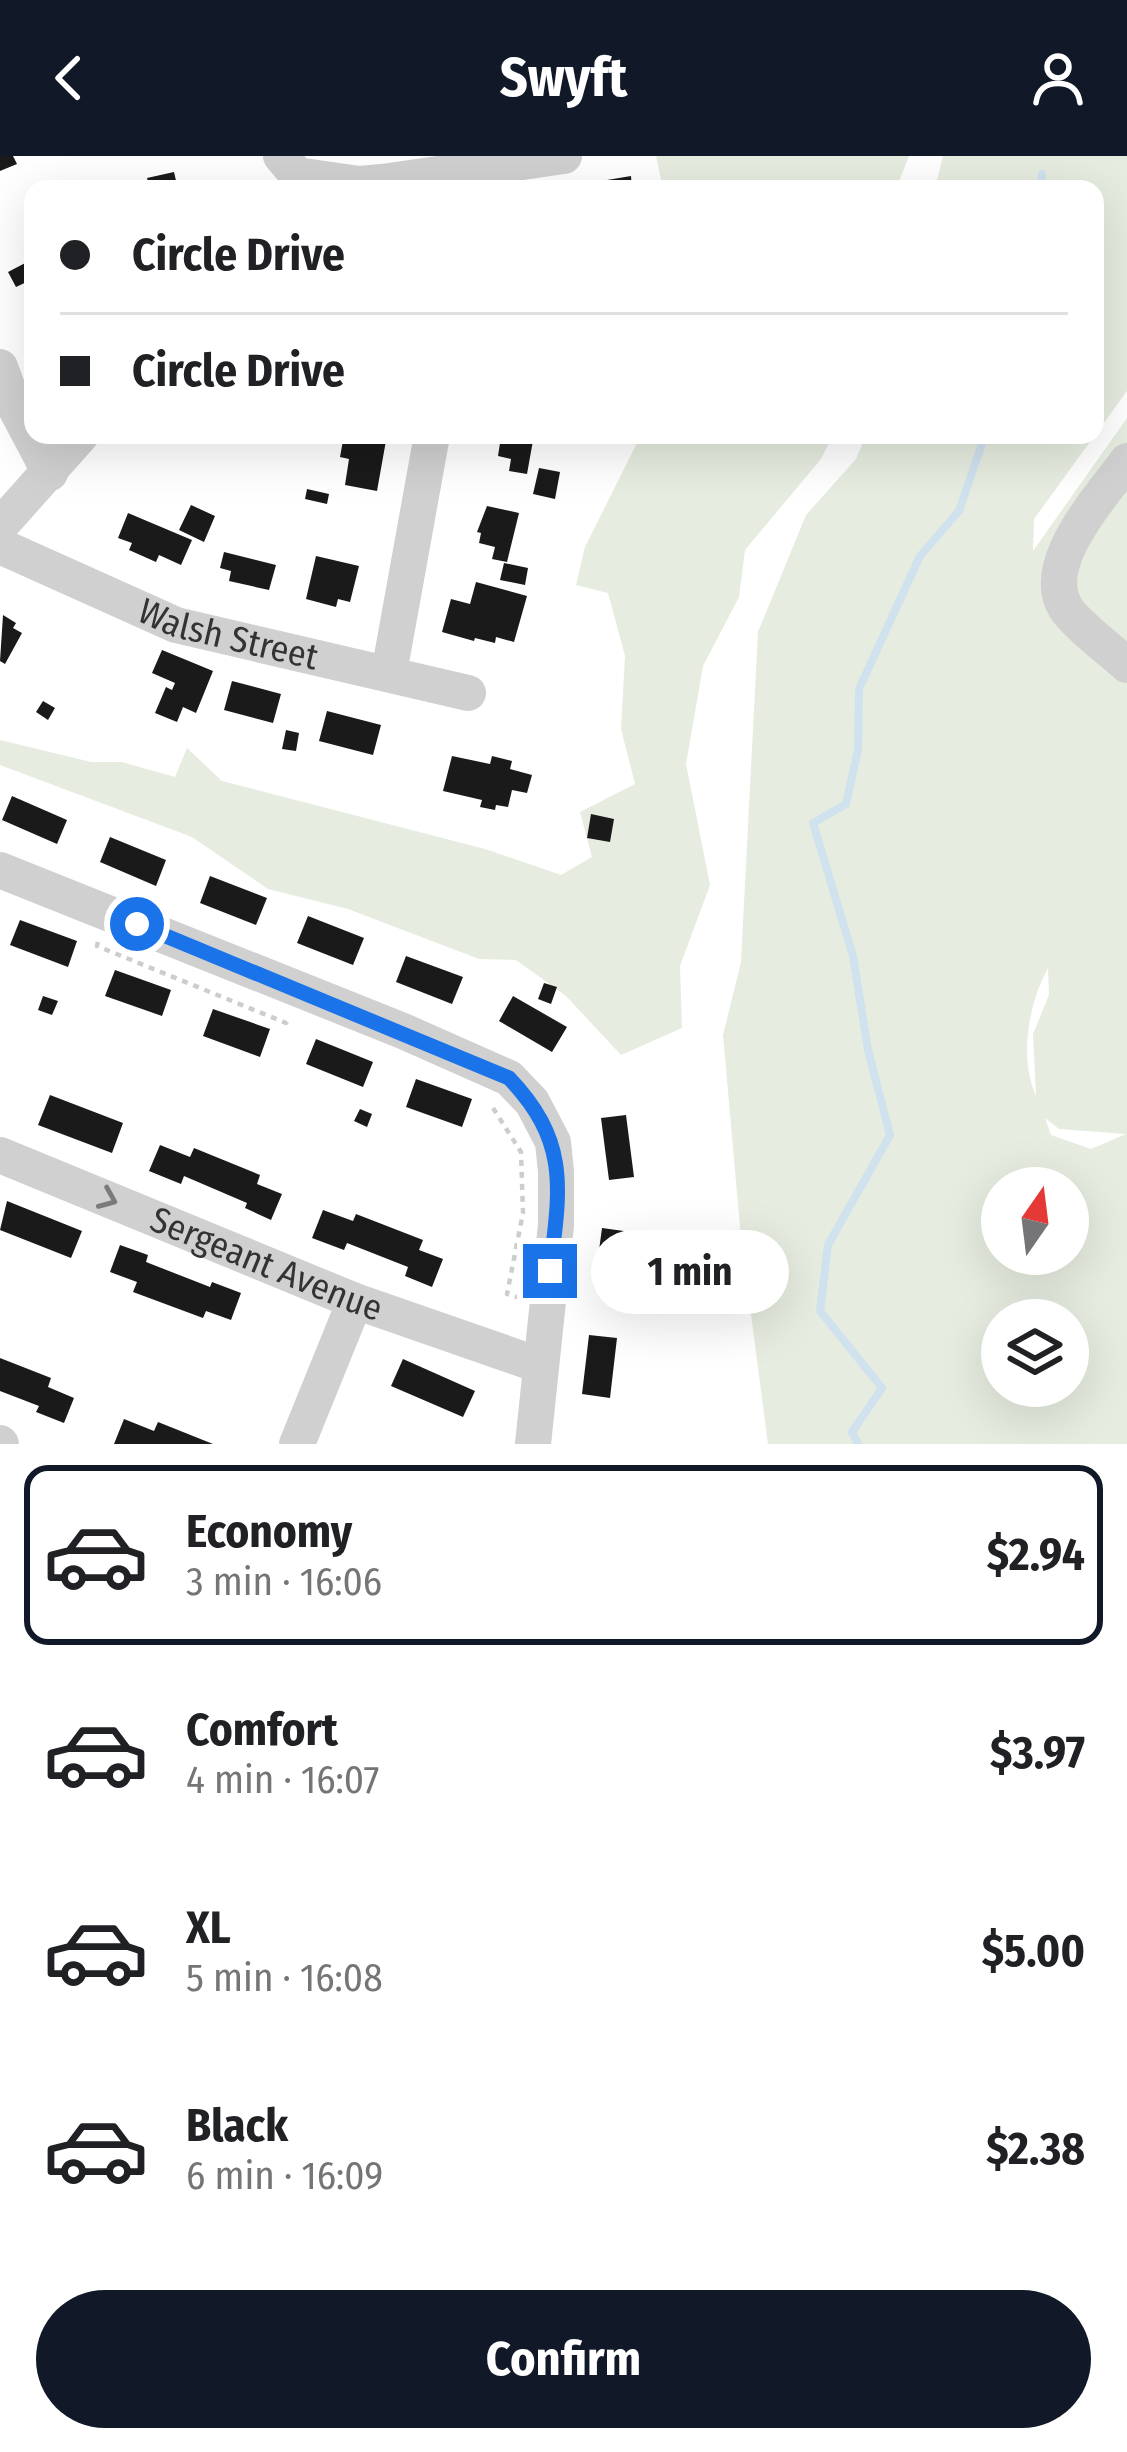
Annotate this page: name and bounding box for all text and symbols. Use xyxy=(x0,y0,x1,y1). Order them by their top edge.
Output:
icon: back xyxy=(36,45,102,111)
icon: person xyxy=(1025,45,1091,111)
text: Swyft xyxy=(500,46,627,110)
text: Circle Drive xyxy=(132,228,345,282)
text: Circle Drive xyxy=(132,344,345,398)
street label: Walsh Street xyxy=(131,589,323,679)
route start xyxy=(110,897,164,951)
north arrow xyxy=(981,1167,1089,1275)
map controls xyxy=(981,1167,1089,1407)
one-way arrow xyxy=(97,1185,118,1209)
street label: Sergeant Avenue xyxy=(144,1197,388,1331)
callout: 1 min xyxy=(592,1229,790,1313)
route end xyxy=(523,1244,577,1298)
text: 1 min xyxy=(648,1249,732,1295)
button: layers xyxy=(981,1299,1089,1407)
icon: car xyxy=(42,1501,150,1609)
text: Economy xyxy=(186,1505,352,1559)
text: $2.94 xyxy=(987,1528,1085,1582)
text: 3 min · 16:06 xyxy=(186,1559,382,1605)
icon: car xyxy=(42,1699,150,1807)
text: Comfort xyxy=(186,1703,338,1757)
text: $3.97 xyxy=(990,1726,1085,1780)
text: 4 min · 16:07 xyxy=(186,1757,379,1803)
icon: car xyxy=(42,1897,150,2005)
text: XL xyxy=(186,1901,231,1955)
text: $5.00 xyxy=(982,1924,1085,1978)
text: 5 min · 16:08 xyxy=(186,1955,383,2001)
icon: car xyxy=(42,2095,150,2203)
text: Black xyxy=(186,2099,288,2153)
text: $2.38 xyxy=(986,2122,1085,2176)
text: 6 min · 16:09 xyxy=(186,2153,383,2199)
button: Confirm xyxy=(36,2290,1091,2428)

